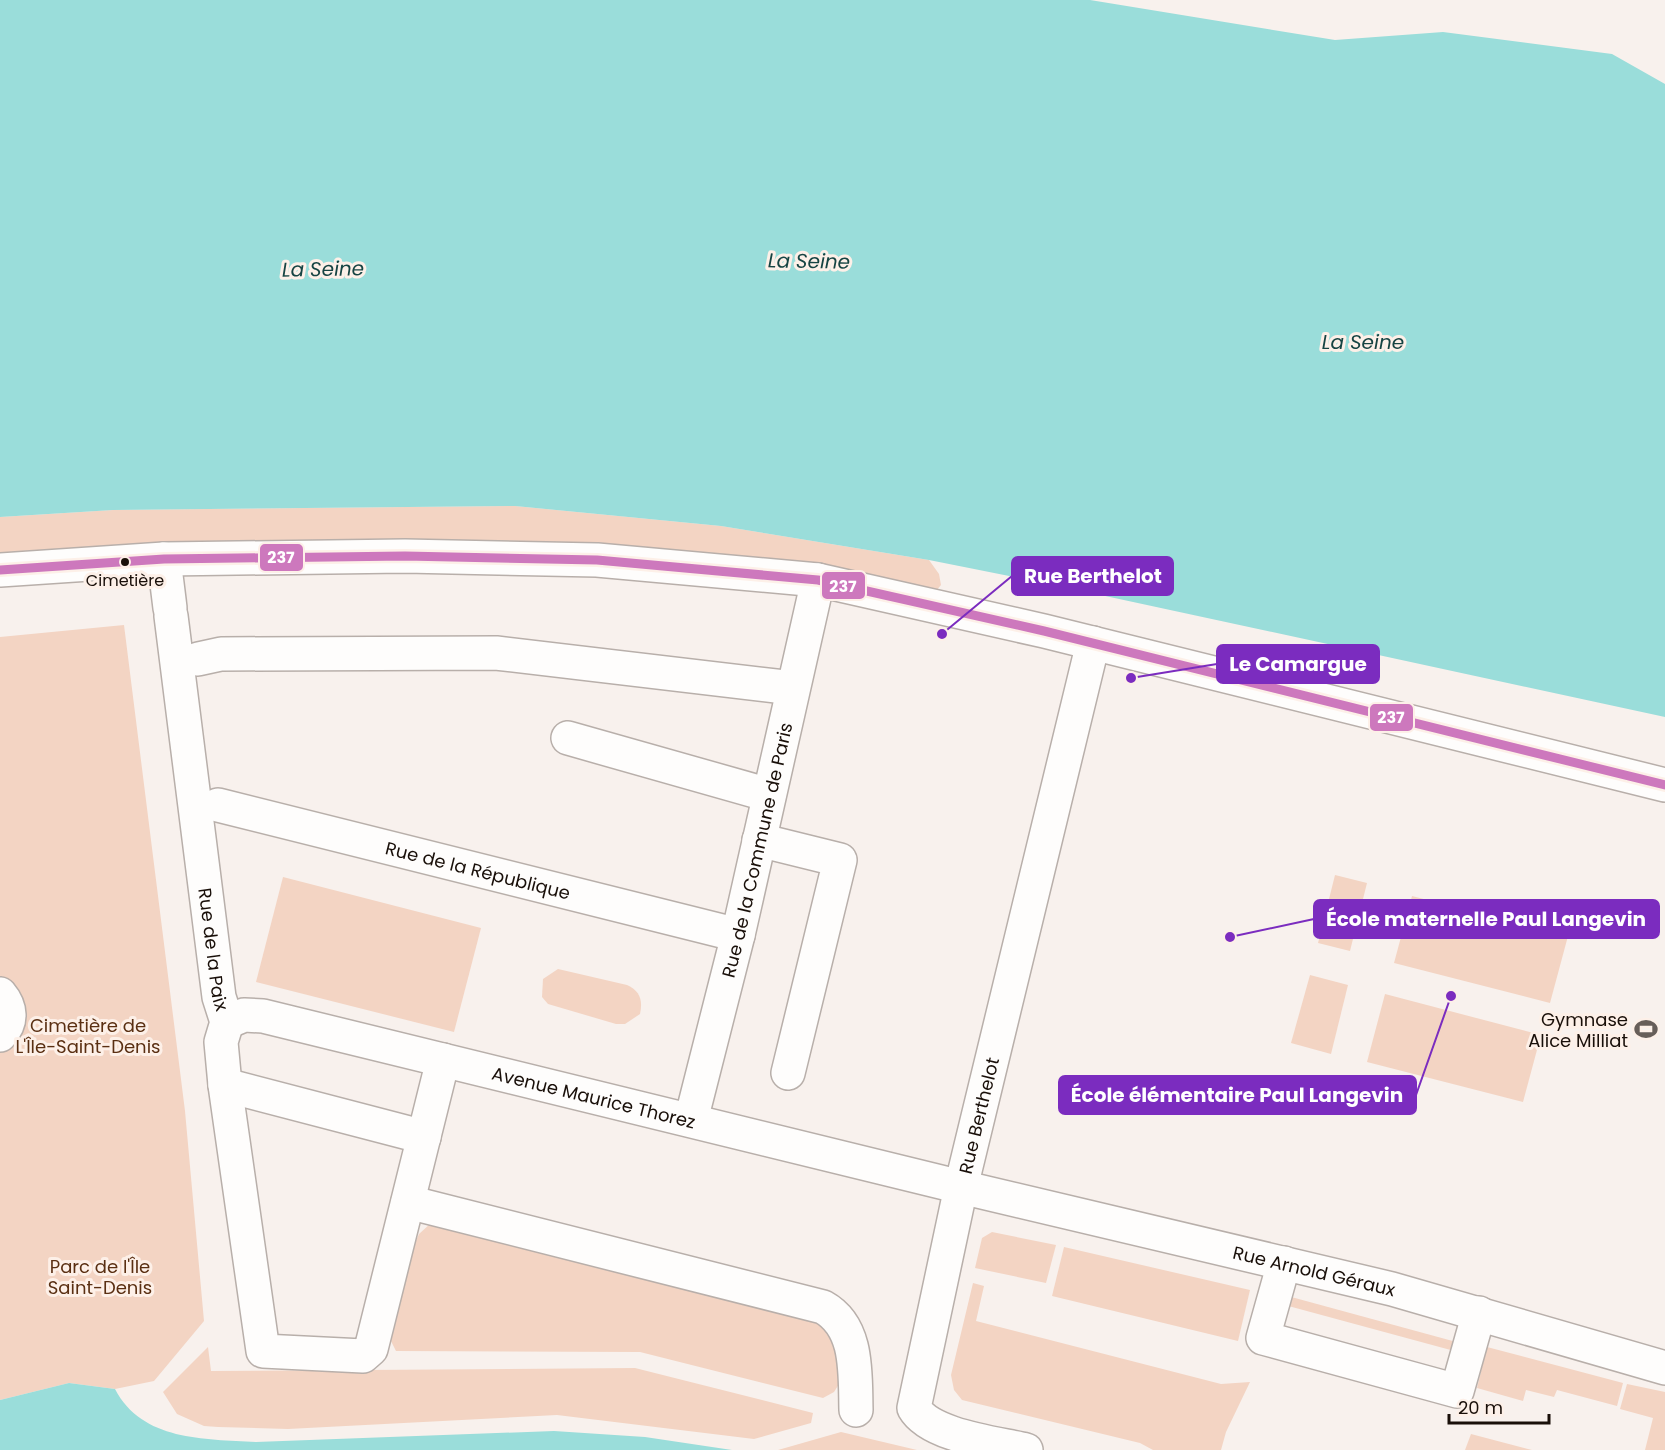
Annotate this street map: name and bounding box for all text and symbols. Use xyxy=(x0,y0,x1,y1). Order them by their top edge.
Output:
water label: La Seine xyxy=(768,246,850,276)
water label: La Seine xyxy=(282,254,364,284)
water label: La Seine xyxy=(1322,328,1404,356)
line badge: 237 xyxy=(259,543,304,572)
text: 237 xyxy=(267,546,295,569)
marker: Cimetière xyxy=(119,556,131,568)
callout: Rue Berthelot xyxy=(1012,557,1173,595)
text: Rue Berthelot xyxy=(1024,562,1162,590)
place label: Cimetière xyxy=(86,569,164,592)
line badge: 237 xyxy=(821,571,866,600)
text: 237 xyxy=(829,575,857,598)
callout: Le Camargue xyxy=(1217,645,1379,683)
text: Le Camargue xyxy=(1229,650,1367,678)
line badge: 237 xyxy=(1369,703,1414,732)
text: 237 xyxy=(1377,706,1405,729)
street label: Rue de la Commune de Paris xyxy=(715,720,798,980)
street label: Rue de la République xyxy=(383,835,573,905)
street label: Rue de la Paix xyxy=(193,886,235,1014)
callout: École maternelle Paul Langevin xyxy=(1314,900,1659,938)
text: École maternelle Paul Langevin xyxy=(1326,905,1646,933)
place label: Gymnase Alice Milliat xyxy=(1528,1007,1628,1053)
park label: Cimetière de L'Île-Saint-Denis xyxy=(16,1013,160,1059)
sports icon: Gymnase Alice Milliat xyxy=(1633,1016,1659,1042)
street label: Rue Berthelot xyxy=(952,1055,1005,1176)
street label: Avenue Maurice Thorez xyxy=(490,1060,698,1134)
callout: École élémentaire Paul Langevin xyxy=(1059,1076,1416,1114)
text: École élémentaire Paul Langevin xyxy=(1071,1081,1403,1109)
street label: Rue Arnold Géraux xyxy=(1231,1239,1398,1302)
park label: Parc de l'Île Saint-Denis xyxy=(48,1254,152,1300)
scale bar xyxy=(1449,1387,1550,1425)
text: 20 m xyxy=(1458,1395,1503,1420)

